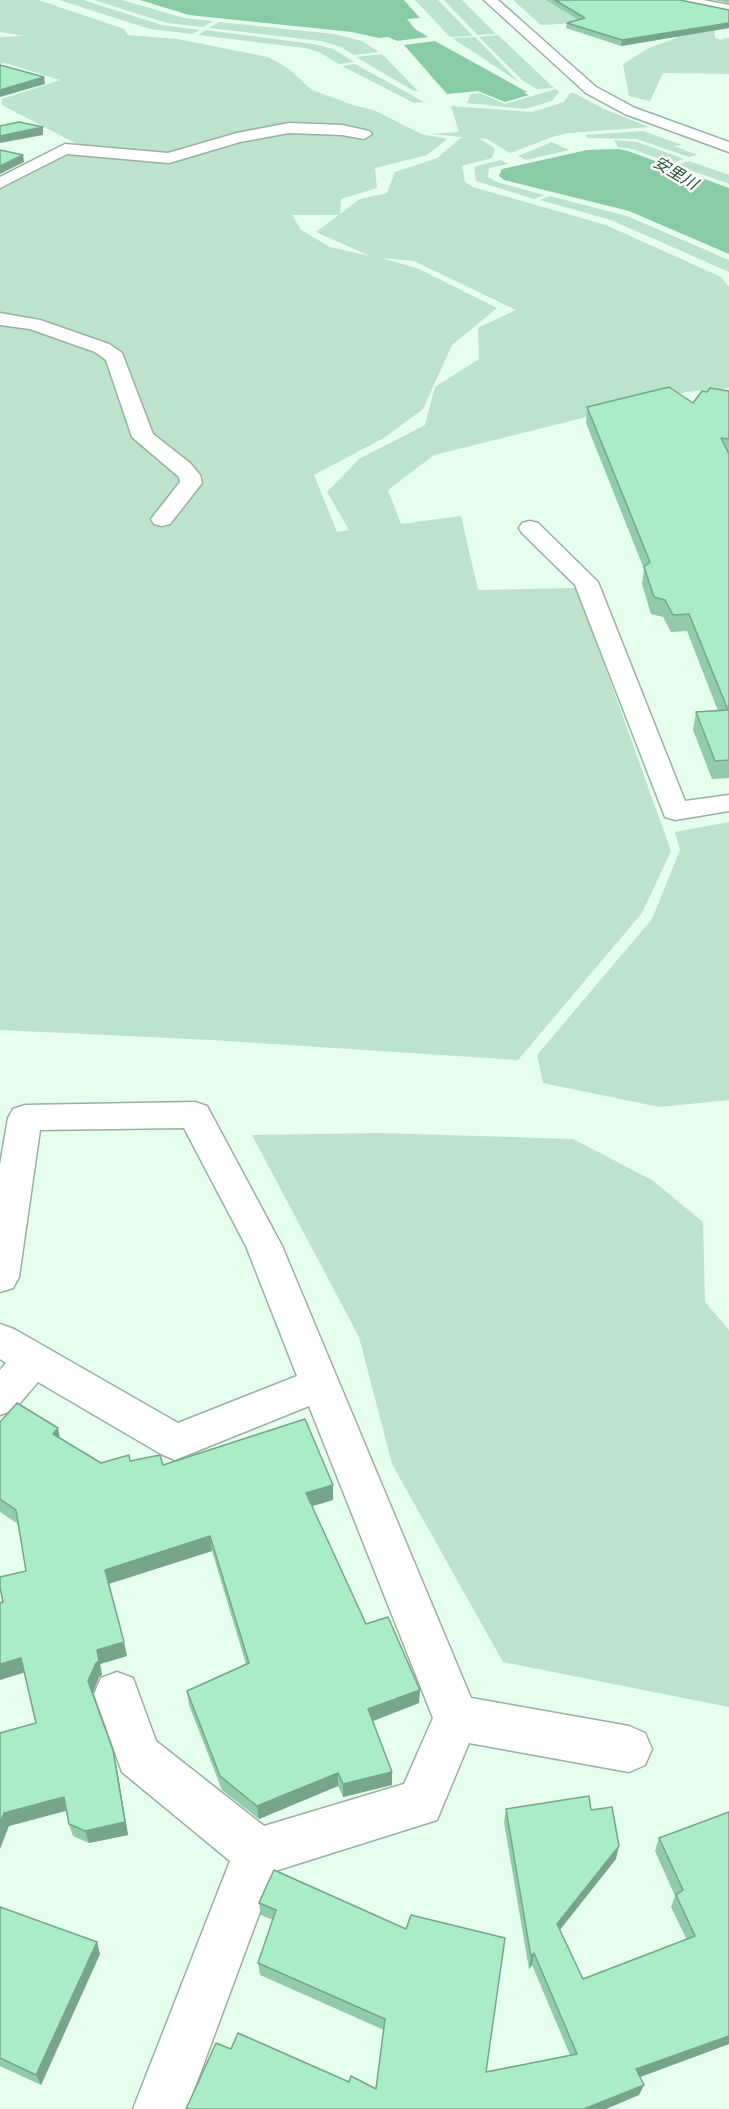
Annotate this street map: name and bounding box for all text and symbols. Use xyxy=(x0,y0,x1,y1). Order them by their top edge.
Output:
water label: 安里川 xyxy=(649,153,701,195)

